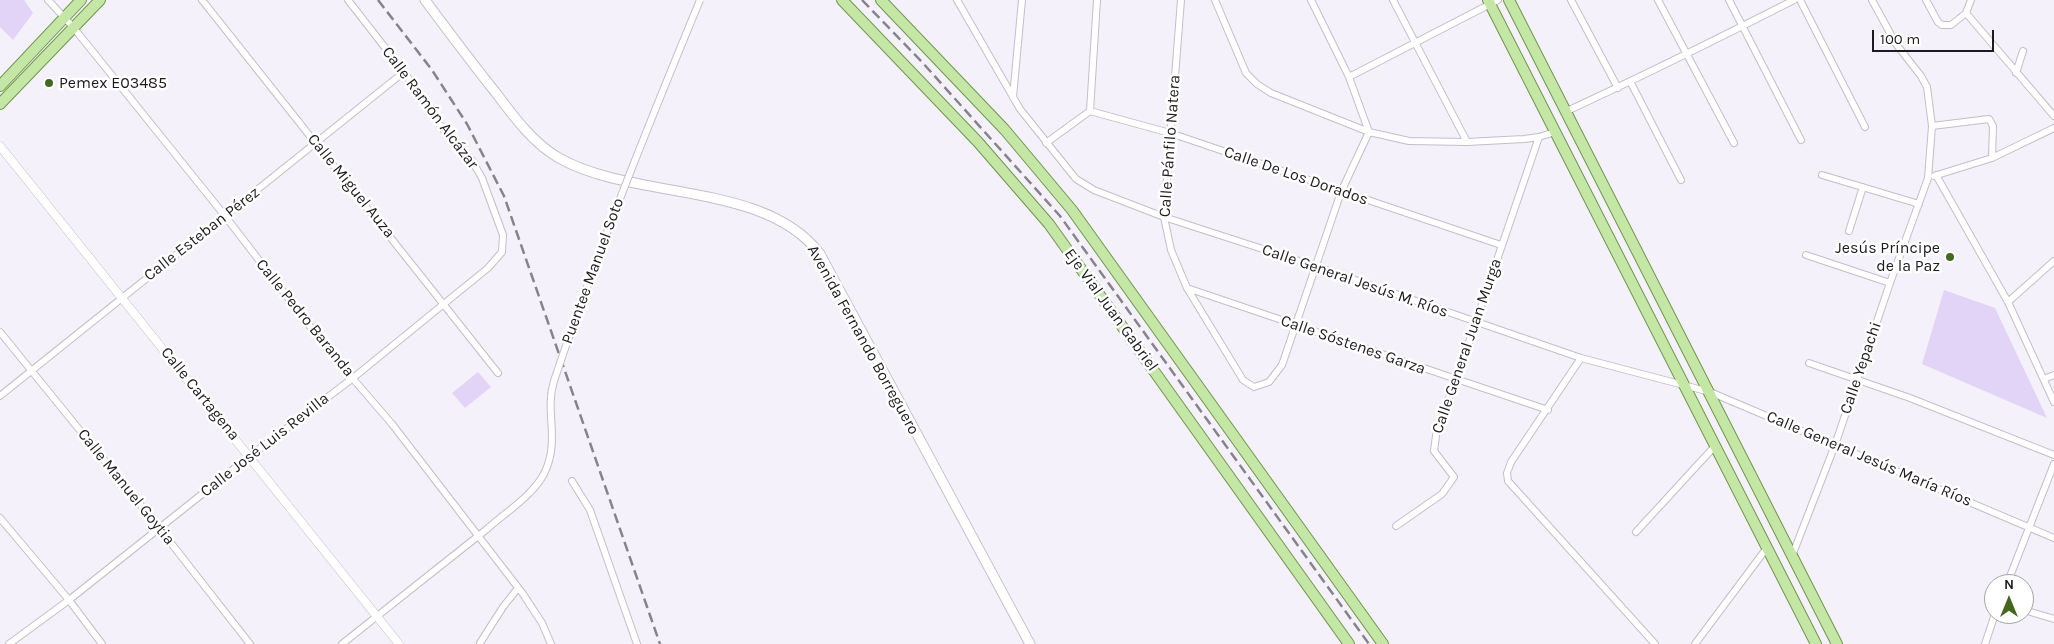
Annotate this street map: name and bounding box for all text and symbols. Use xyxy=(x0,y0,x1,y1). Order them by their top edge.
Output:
scale bar xyxy=(1874,20,1996,52)
text: 100 m xyxy=(1880,30,1920,48)
street label: Calle Ramón Alcázar xyxy=(378,43,482,173)
place label: Pemex E03485 xyxy=(59,73,167,93)
street label: Calle Pánfilo Natera xyxy=(1155,74,1185,218)
marker: Pemex E03485 xyxy=(43,77,55,89)
street label: Calle Miguel Auza xyxy=(303,130,399,242)
street label: Calle De Los Dorados xyxy=(1221,142,1371,210)
street label: Calle Esteban Pérez xyxy=(140,183,264,285)
street label: Puentee Manuel Soto xyxy=(558,195,628,347)
place label: Jesús Príncipe de la Paz xyxy=(1835,238,1940,276)
street label: Calle General Jesús M. Ríos xyxy=(1259,240,1451,322)
street label: Avenida Fernando Borreguero xyxy=(803,242,923,438)
street label: Eje Vial Juan Gabriel xyxy=(1060,245,1162,375)
marker: Jesús Príncipe de la Paz xyxy=(1944,251,1956,263)
street label: Calle Pedro Baranda xyxy=(252,255,358,381)
street label: Calle General Juan Murga xyxy=(1428,256,1506,436)
street label: Calle Sóstenes Garza xyxy=(1278,311,1428,379)
street label: Calle Yepachi xyxy=(1836,319,1886,417)
street label: Calle Cartagena xyxy=(157,343,243,445)
street label: Calle José Luis Revilla xyxy=(197,389,333,501)
street label: Calle General Jesús María Ríos xyxy=(1764,407,1974,511)
street label: Calle Manuel Goytia xyxy=(73,425,179,549)
north arrow xyxy=(1984,574,2034,624)
text: N xyxy=(2004,576,2014,593)

